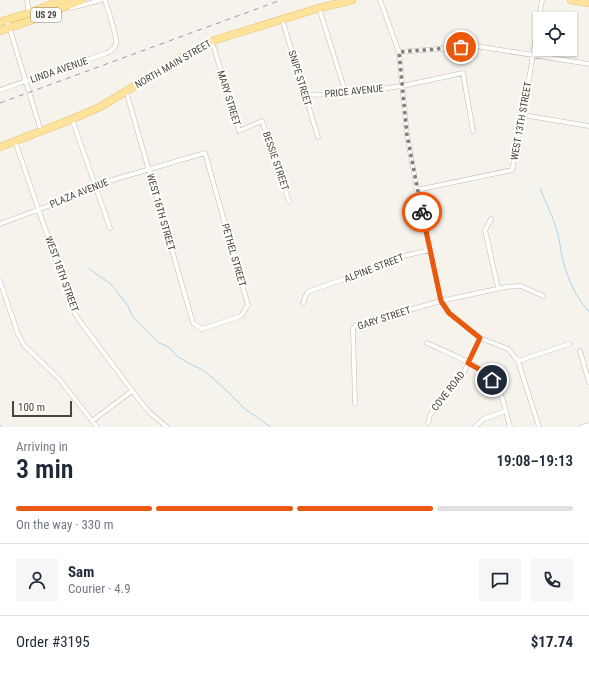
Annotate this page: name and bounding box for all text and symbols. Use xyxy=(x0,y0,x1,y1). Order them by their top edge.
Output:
road number: US 29 xyxy=(31,8,61,22)
map controls xyxy=(533,12,577,56)
button: locate xyxy=(533,12,577,56)
pin xyxy=(444,30,478,64)
icon: bag xyxy=(450,36,472,58)
street label: NORTH MAIN STREET xyxy=(133,38,213,90)
street label: SNIPE STREET xyxy=(286,49,314,107)
street label: LINDA AVENUE xyxy=(29,55,89,85)
street label: MARY STREET xyxy=(215,69,243,127)
street label: WEST 13TH STREET xyxy=(509,81,533,161)
street label: PRICE AVENUE xyxy=(324,82,384,100)
street label: BESSIE STREET xyxy=(261,130,291,192)
street label: WEST 16TH STREET xyxy=(145,172,177,252)
street label: PLAZA AVENUE xyxy=(48,176,110,210)
courier xyxy=(402,192,442,232)
icon: bike xyxy=(411,201,433,223)
street label: PETHEL STREET xyxy=(220,222,248,288)
street label: WEST 18TH STREET xyxy=(43,235,81,313)
street label: ALPINE STREET xyxy=(343,252,405,284)
street label: GARY STREET xyxy=(356,304,412,332)
pin xyxy=(475,363,509,397)
street label: COVE ROAD xyxy=(429,369,467,413)
icon: home xyxy=(481,369,503,391)
scale bar xyxy=(12,399,72,418)
text: 100 m xyxy=(18,401,45,414)
text: Arriving in xyxy=(16,439,68,454)
text: 19:08–19:13 xyxy=(496,452,573,470)
text: 3 min xyxy=(16,454,74,484)
text: On the way · 330 m xyxy=(16,517,113,532)
button: person xyxy=(16,559,58,601)
button: chat xyxy=(479,559,521,601)
button: phone xyxy=(531,559,573,601)
text: Sam xyxy=(68,563,94,581)
text: Courier · 4.9 xyxy=(68,581,131,596)
text: Order #3195 xyxy=(16,633,90,651)
text: $17.74 xyxy=(531,633,573,651)

